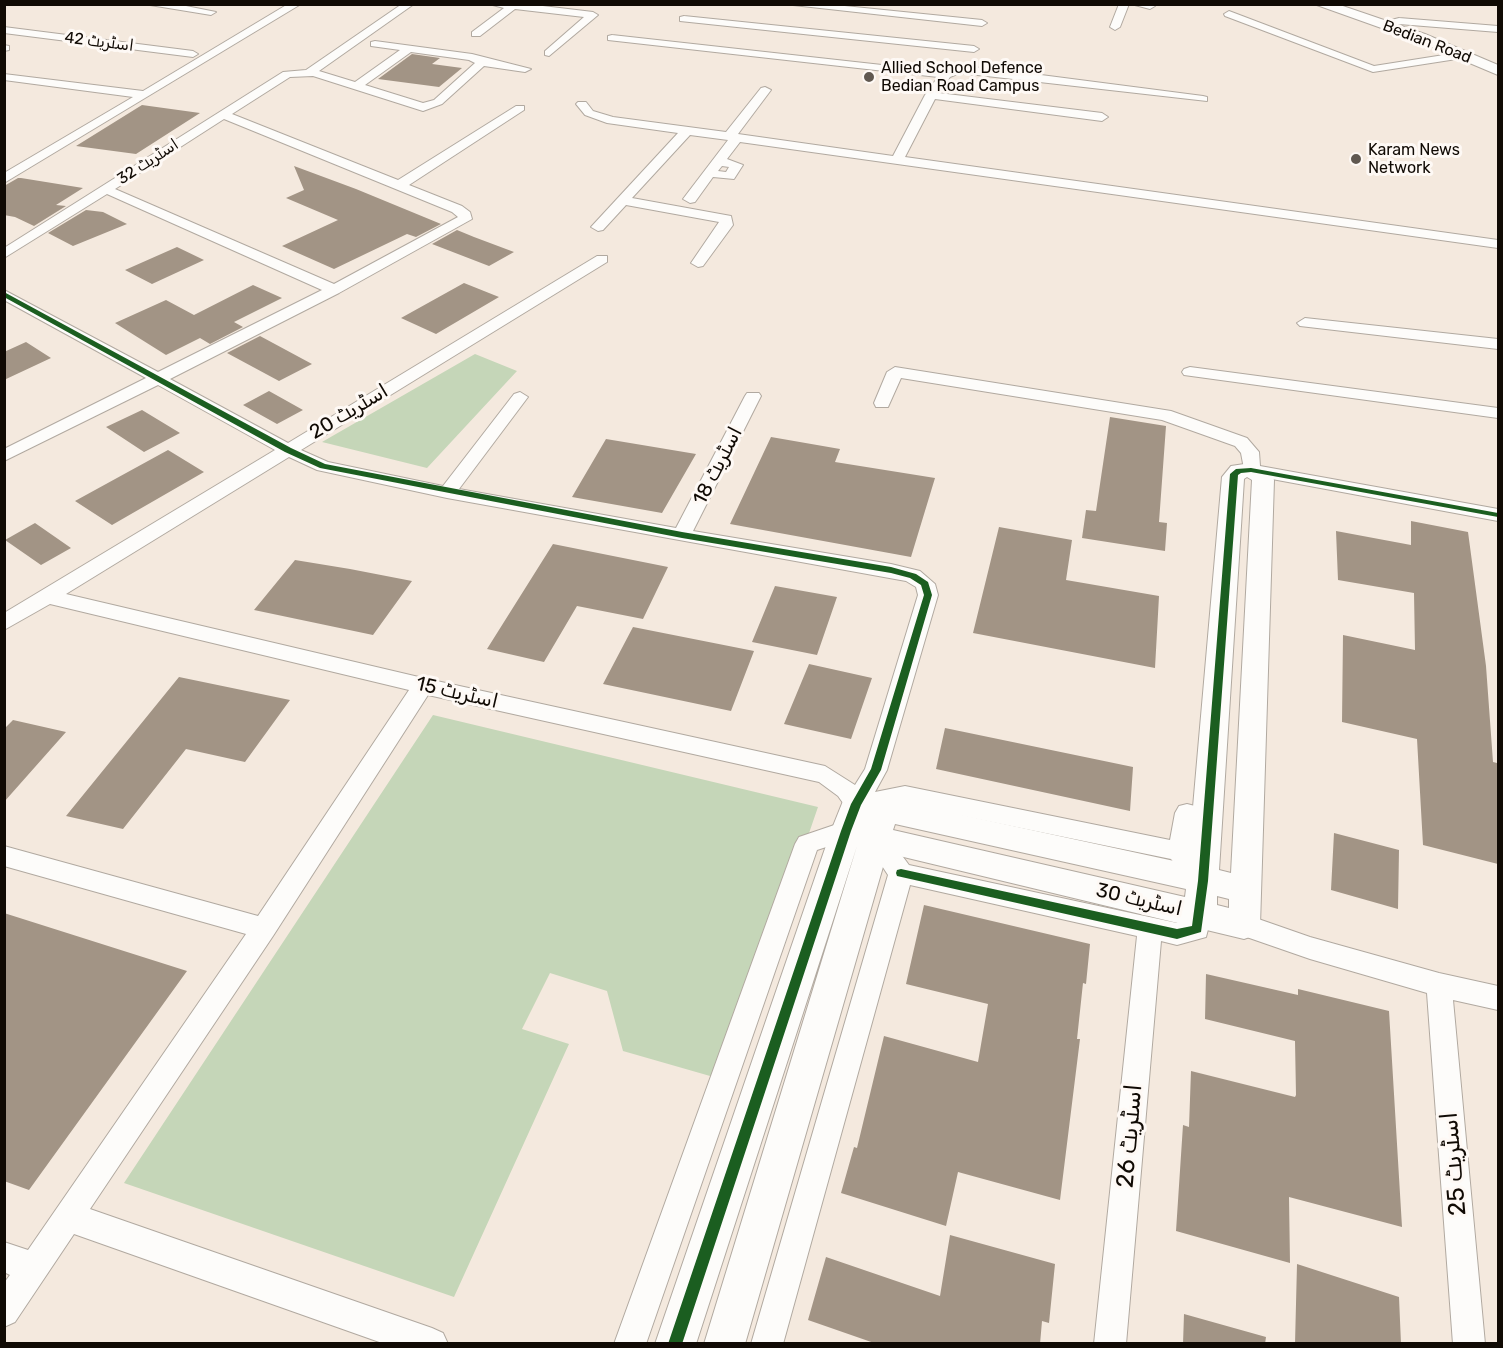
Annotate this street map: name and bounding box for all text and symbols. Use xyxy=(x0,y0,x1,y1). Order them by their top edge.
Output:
street label: Bedian Road xyxy=(1380,16,1474,68)
street label: اسٹریٹ 42 xyxy=(63,28,135,56)
place label: Allied School Defence Bedian Road Campus xyxy=(881,58,1043,96)
marker: Allied School Defence Bedian Road Campus xyxy=(862,70,876,84)
street label: اسٹریٹ 32 xyxy=(114,135,182,189)
place label: Karam News Network xyxy=(1368,140,1460,178)
marker: Karam News Network xyxy=(1349,152,1363,166)
street label: اسٹریٹ 20 xyxy=(305,379,393,445)
street label: اسٹریٹ 18 xyxy=(688,423,748,509)
street label: اسٹریٹ 15 xyxy=(414,672,500,714)
street label: اسٹریٹ 30 xyxy=(1094,878,1184,922)
street label: اسٹریٹ 26 xyxy=(1111,1083,1149,1189)
street label: اسٹریٹ 25 xyxy=(1435,1111,1473,1217)

